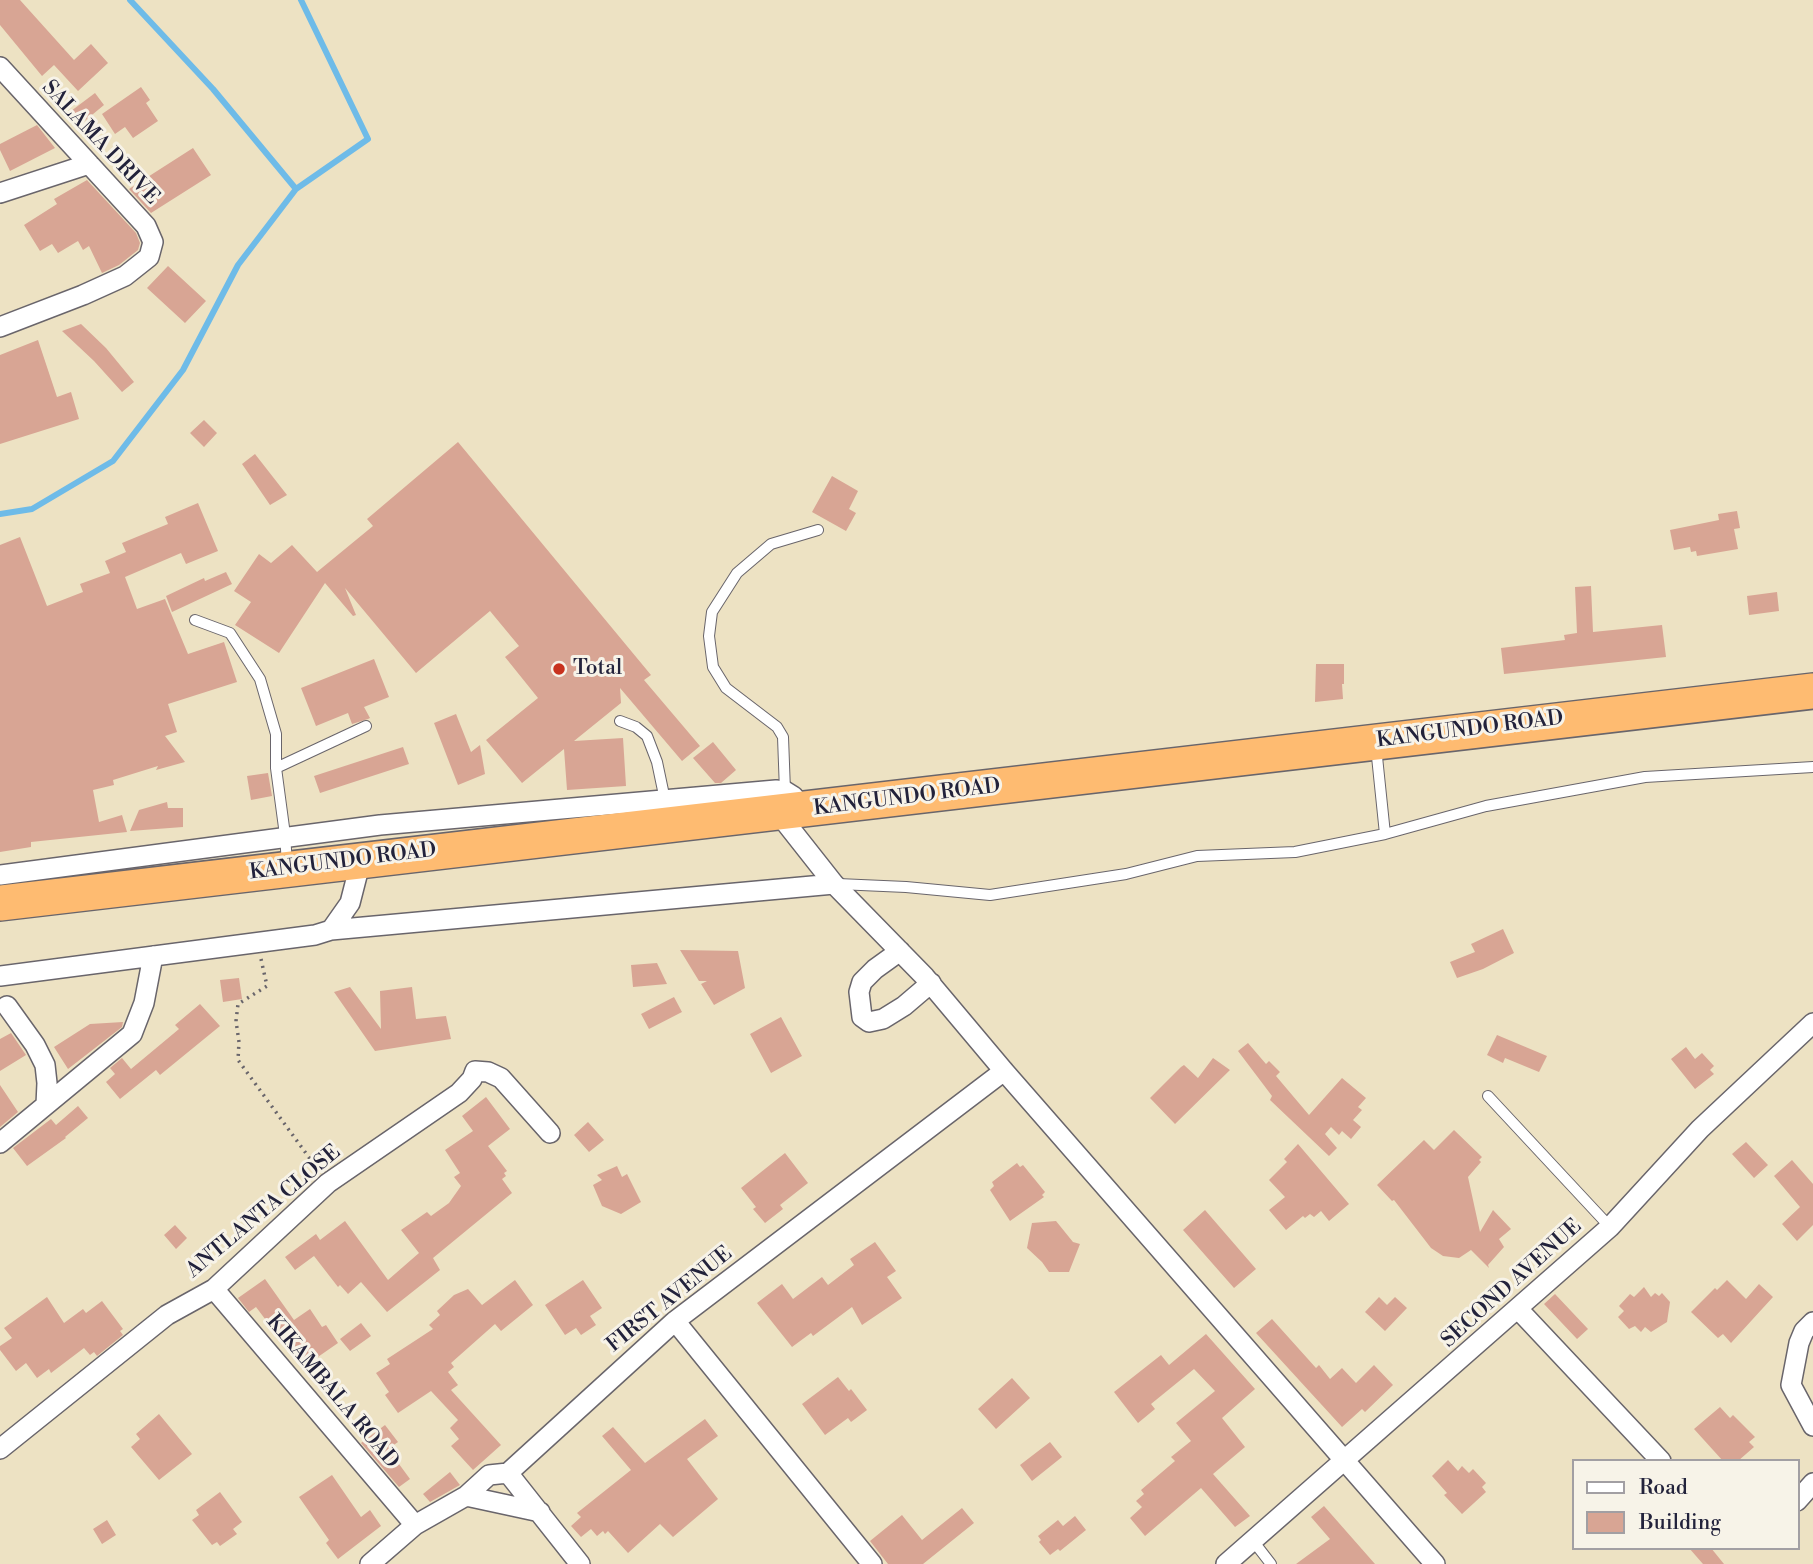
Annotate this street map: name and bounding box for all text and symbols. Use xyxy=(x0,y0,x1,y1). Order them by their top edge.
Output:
street label: SALAMA DRIVE xyxy=(36,76,164,210)
place label: Total xyxy=(573,656,622,682)
marker: Total xyxy=(551,661,567,677)
street label: KANGUNDO ROAD xyxy=(1375,706,1565,754)
street label: KANGUNDO ROAD xyxy=(812,774,1002,822)
street label: KANGUNDO ROAD xyxy=(248,838,438,886)
street label: ANTLANTA CLOSE xyxy=(182,1140,346,1284)
street label: SECOND AVENUE xyxy=(1437,1214,1587,1354)
street label: FIRST AVENUE xyxy=(602,1242,738,1358)
street label: KIKAMBALA ROAD xyxy=(260,1310,404,1474)
legend xyxy=(1572,1459,1799,1550)
text: Road xyxy=(1639,1475,1688,1501)
text: Building xyxy=(1639,1510,1721,1536)

